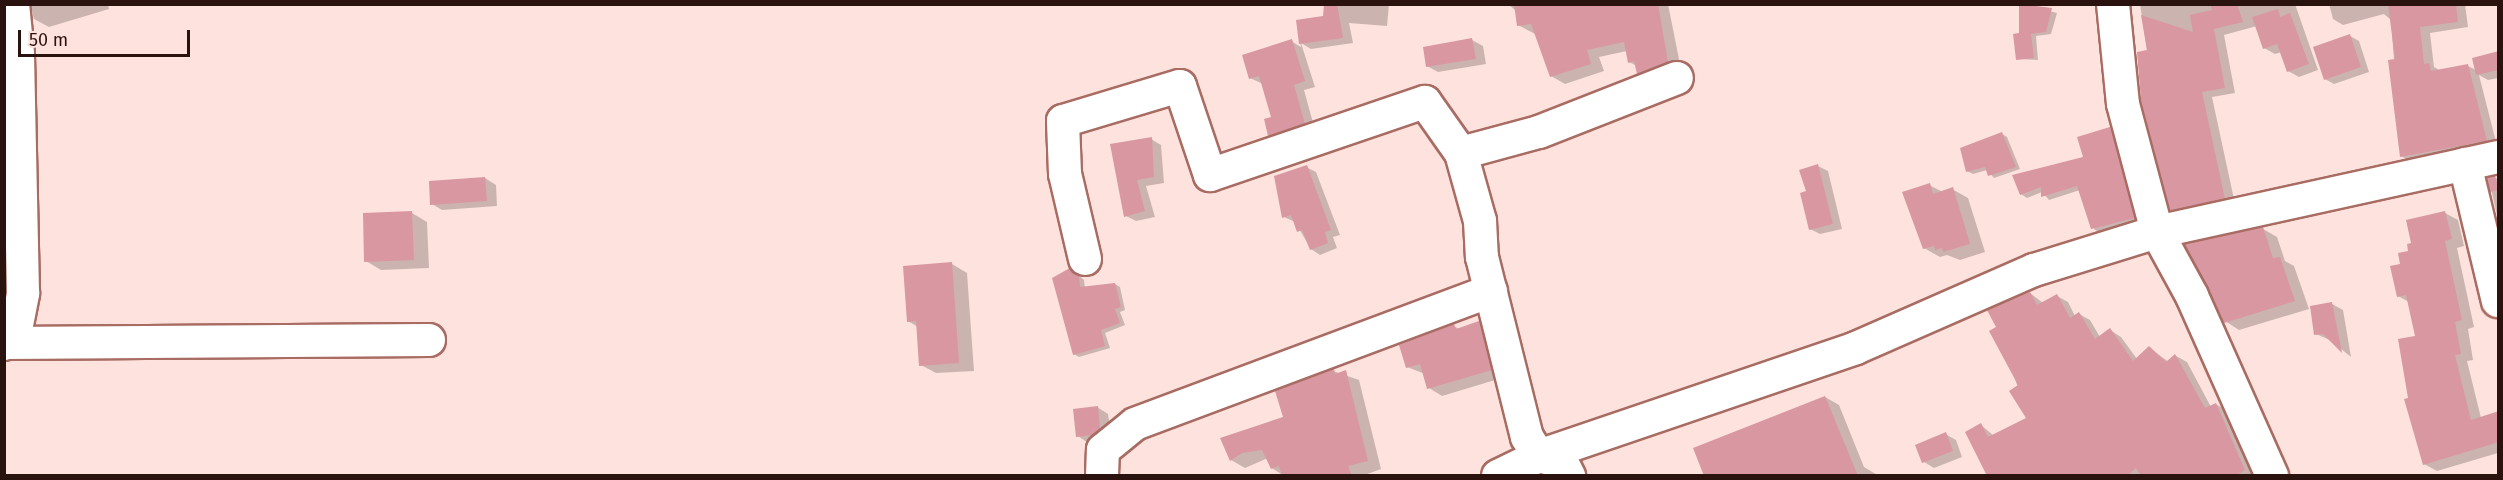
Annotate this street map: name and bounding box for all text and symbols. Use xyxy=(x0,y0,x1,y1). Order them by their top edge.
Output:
scale bar xyxy=(21,18,194,56)
text: 50 m xyxy=(29,29,68,51)

